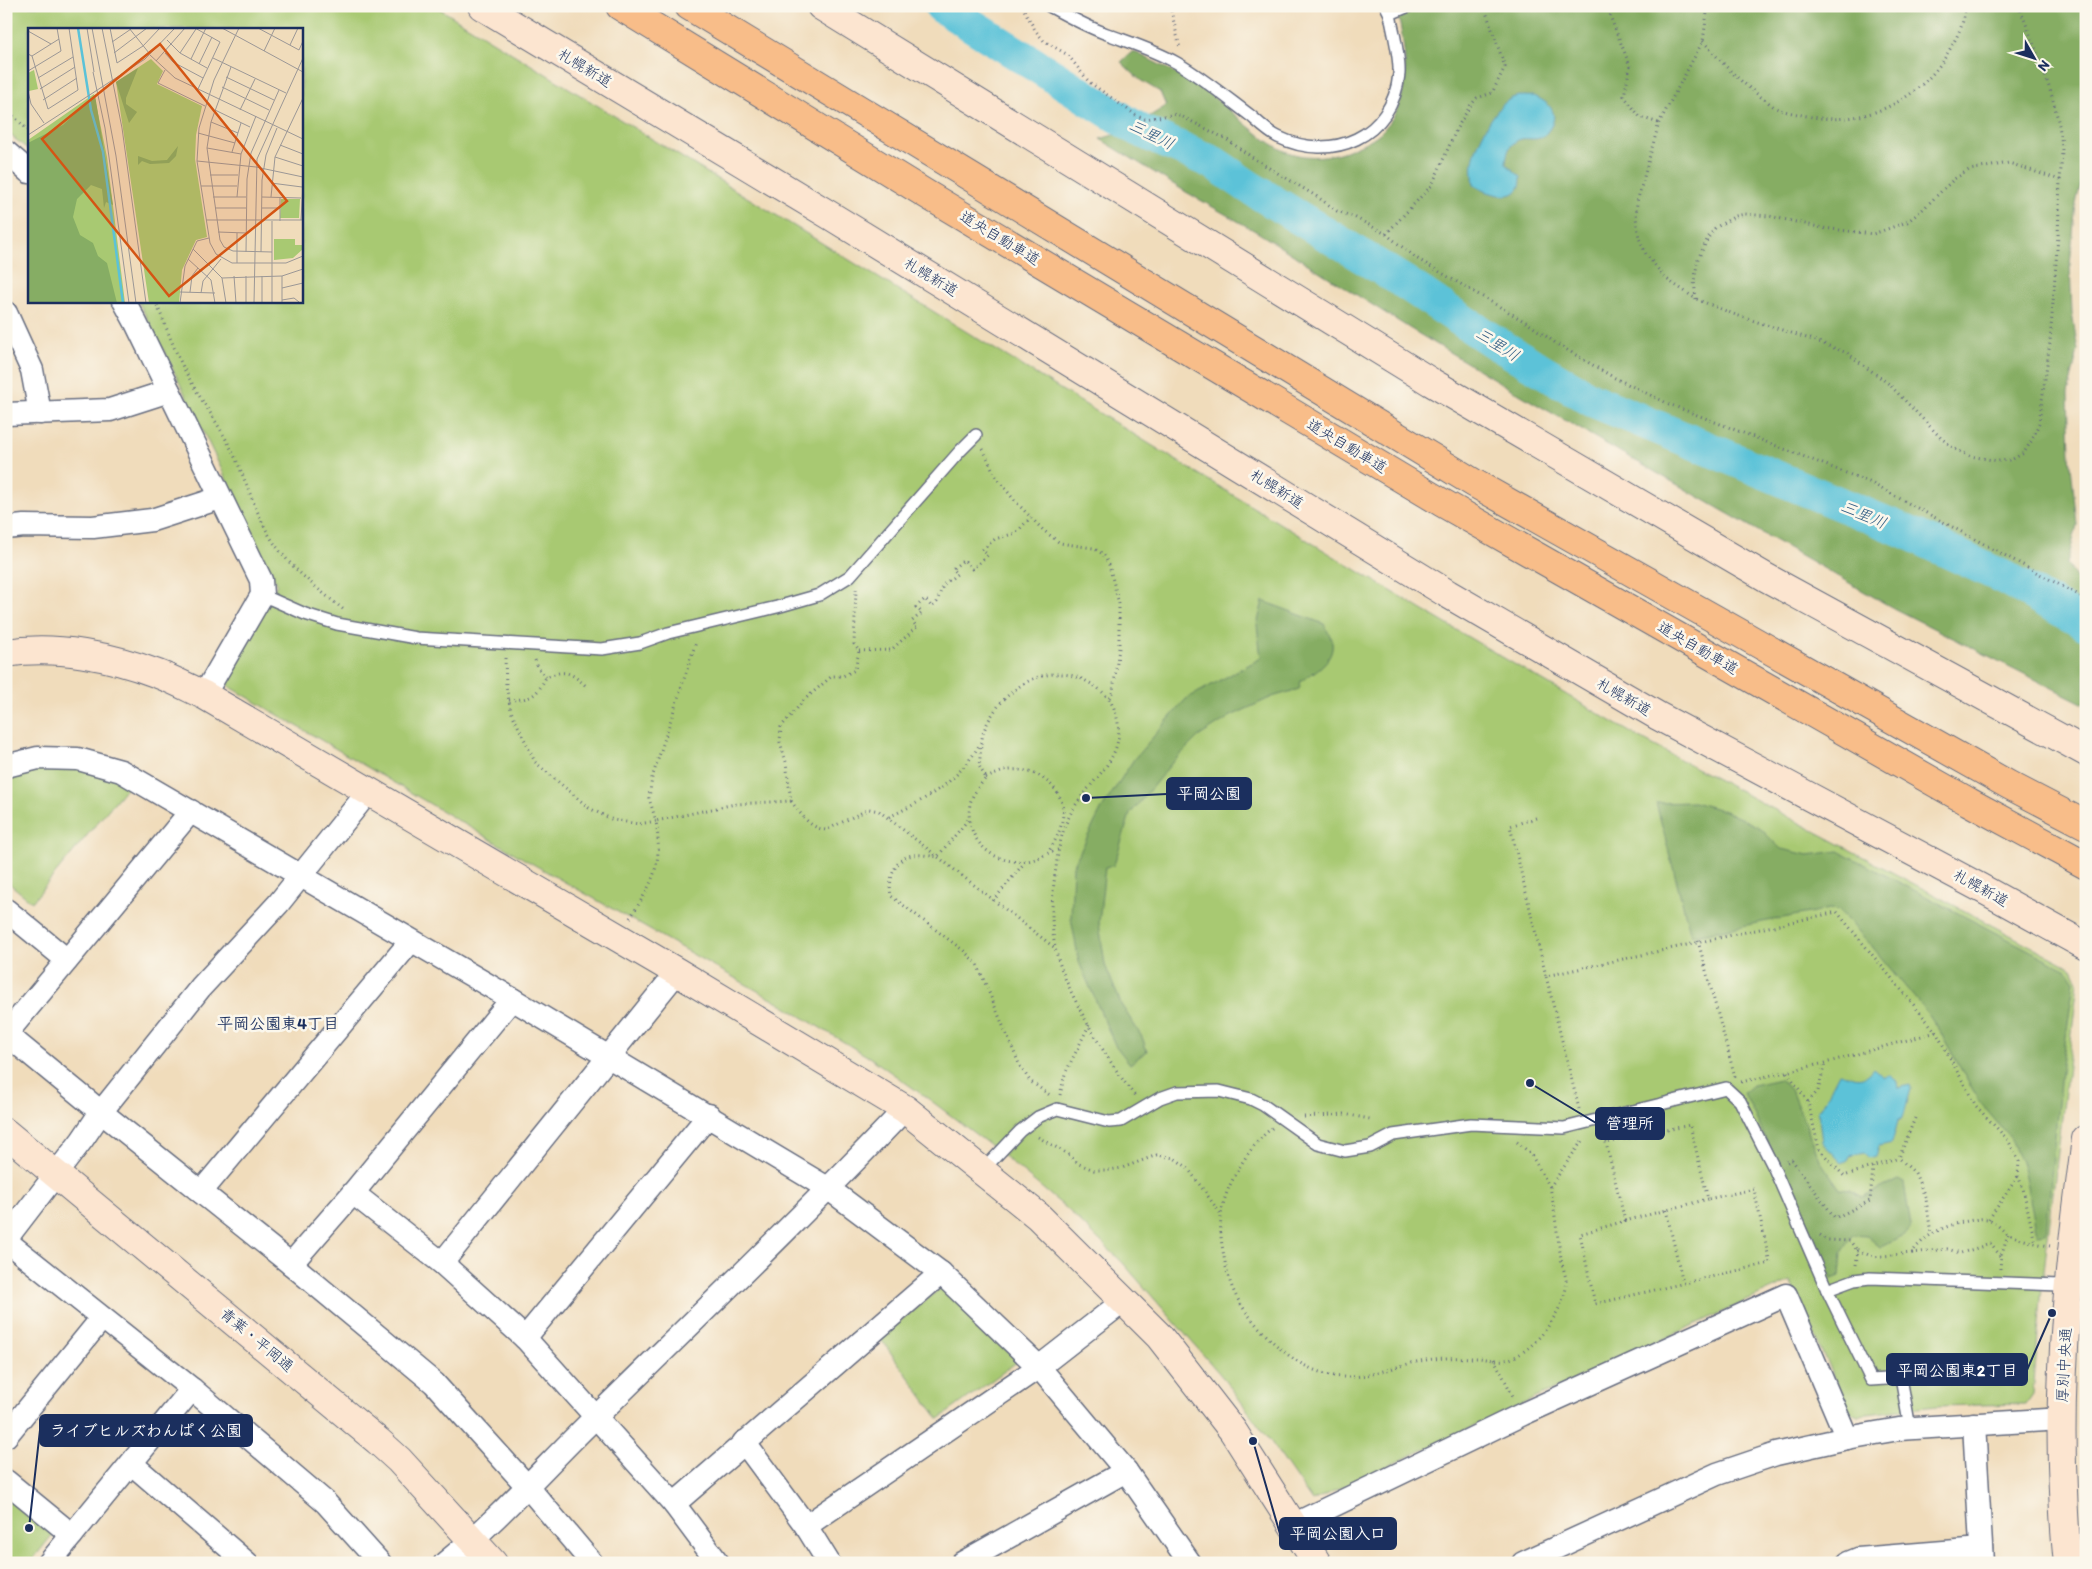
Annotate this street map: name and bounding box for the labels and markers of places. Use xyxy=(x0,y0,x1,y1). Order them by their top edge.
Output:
callout: 平岡公園 xyxy=(1167,778,1251,809)
callout: 管理所 xyxy=(1596,1108,1664,1139)
callout: 平岡公園東2丁目 xyxy=(1887,1354,2027,1385)
callout: ライブヒルズわんぱく公園 xyxy=(40,1415,252,1446)
callout: 平岡公園入口 xyxy=(1280,1518,1396,1549)

